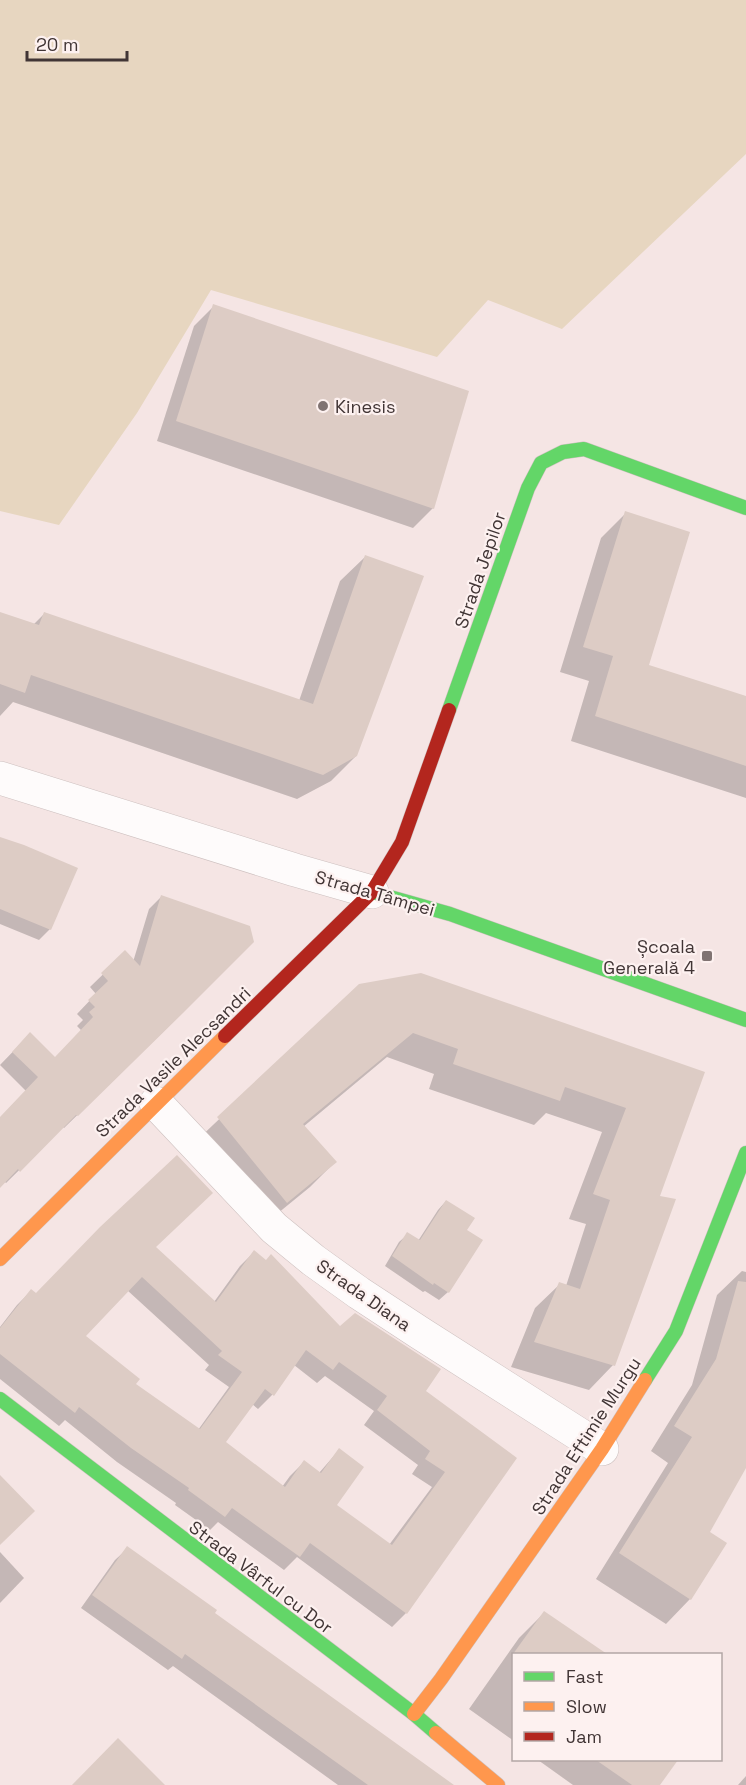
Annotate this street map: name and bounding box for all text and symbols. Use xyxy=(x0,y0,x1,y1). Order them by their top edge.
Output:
scale bar xyxy=(27,24,128,62)
text: 20 m xyxy=(36,33,79,56)
place label: Kinesis xyxy=(335,395,395,418)
marker: Kinesis xyxy=(316,399,330,413)
street label: Strada Jepilor xyxy=(449,509,511,631)
street label: Strada Tâmpei xyxy=(312,865,438,921)
place label: Școala Generală 4 xyxy=(603,935,695,979)
marker: Școala Generală 4 xyxy=(700,949,714,963)
street label: Strada Vasile Alecsandri xyxy=(91,982,255,1142)
street label: Strada Diana xyxy=(312,1254,416,1336)
street label: Strada Eftimie Murgu xyxy=(526,1353,646,1519)
street label: Strada Vârful cu Dor xyxy=(185,1515,338,1639)
legend xyxy=(512,1653,722,1761)
text: Fast xyxy=(566,1665,603,1688)
text: Slow xyxy=(566,1695,607,1718)
text: Jam xyxy=(566,1725,602,1748)

